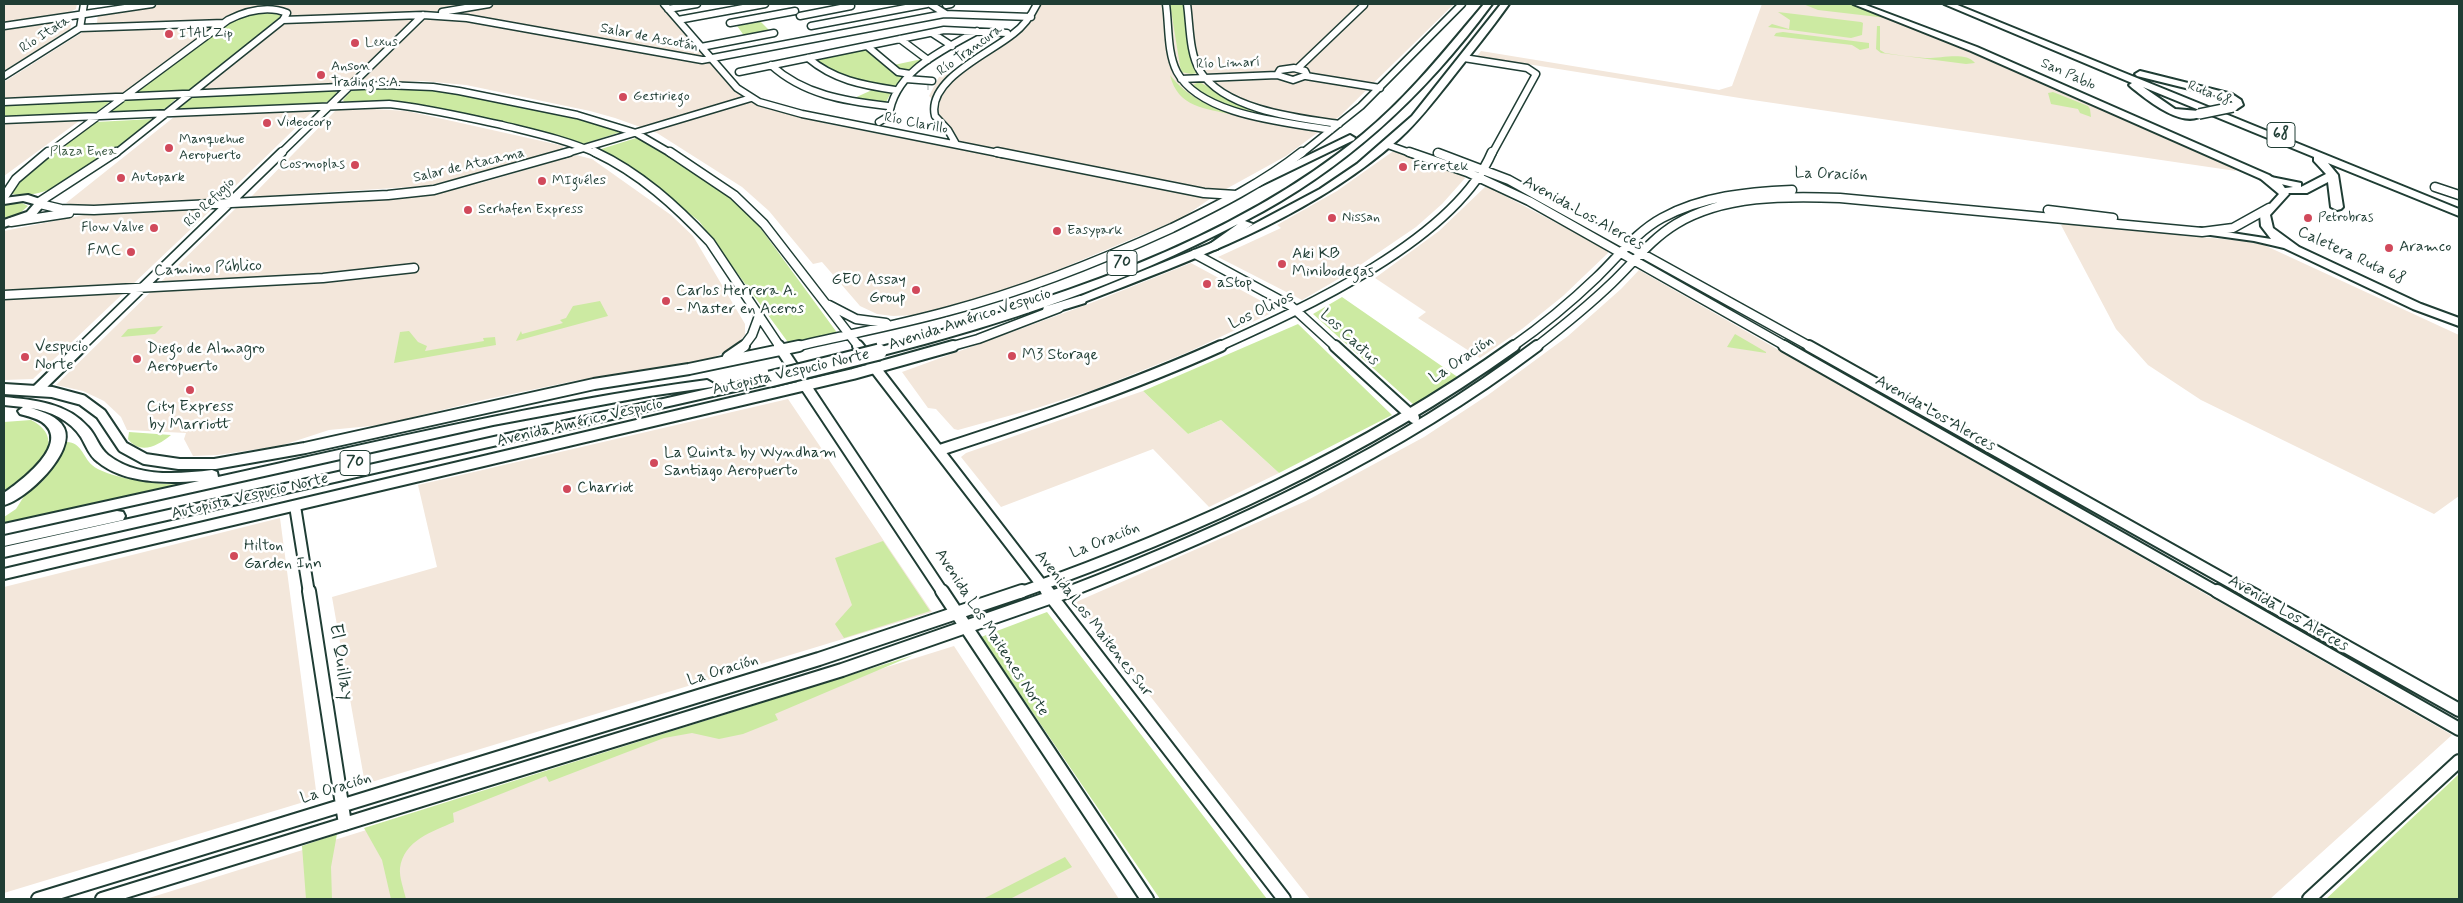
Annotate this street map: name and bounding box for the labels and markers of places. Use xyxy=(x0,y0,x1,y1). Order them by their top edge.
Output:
place label: ITAL Zip xyxy=(179,26,233,42)
marker: ITAL Zip xyxy=(163,28,175,40)
place label: Lexus xyxy=(365,35,398,51)
marker: Lexus xyxy=(349,37,361,49)
place label: Anson Trading S.A. xyxy=(331,59,401,92)
marker: Anson Trading S.A. xyxy=(315,69,327,81)
place label: Gestiriego xyxy=(633,89,690,105)
marker: Gestiriego xyxy=(617,91,629,103)
place label: Videocorp xyxy=(277,115,332,131)
marker: Videocorp xyxy=(261,117,273,129)
place label: Manquehue Aeropuerto xyxy=(179,132,245,164)
marker: Manquehue Aeropuerto xyxy=(163,142,175,154)
place label: Cosmoplas xyxy=(279,157,345,173)
marker: Cosmoplas xyxy=(349,159,361,171)
place label: Ferretek xyxy=(1413,159,1468,175)
marker: Ferretek xyxy=(1397,161,1409,173)
place label: Autopark xyxy=(131,170,185,186)
marker: Autopark xyxy=(115,172,127,184)
place label: MIguéles xyxy=(552,173,606,189)
marker: MIguéles xyxy=(536,175,548,187)
place label: Serhafen Express xyxy=(478,202,583,218)
marker: Serhafen Express xyxy=(462,204,474,216)
place label: Nissan xyxy=(1342,210,1380,226)
place label: Petrobras xyxy=(2318,210,2374,226)
marker: Nissan xyxy=(1326,212,1338,224)
marker: Petrobras xyxy=(2302,212,2314,224)
place label: Flow Valve xyxy=(81,220,144,236)
marker: Flow Valve xyxy=(148,222,160,234)
place label: Easypark xyxy=(1067,223,1122,239)
marker: Easypark xyxy=(1051,225,1063,237)
place label: Aramco xyxy=(2399,238,2451,258)
place label: FMC xyxy=(87,242,121,262)
marker: Aramco xyxy=(2383,242,2395,254)
place label: Aki KB Minibodegas xyxy=(1292,245,1374,283)
marker: FMC xyxy=(125,246,137,258)
marker: Aki KB Minibodegas xyxy=(1276,258,1288,270)
place label: GEO Assay Group xyxy=(831,271,906,309)
place label: aStop xyxy=(1217,274,1252,294)
marker: aStop xyxy=(1201,278,1213,290)
place label: Carlos Herrera A. - Master en Aceros xyxy=(676,282,804,320)
marker: GEO Assay Group xyxy=(910,284,922,296)
marker: Carlos Herrera A. - Master en Aceros xyxy=(660,295,672,307)
place label: Vespucio Norte xyxy=(35,338,88,376)
place label: Diego de Almagro Aeropuerto xyxy=(147,340,265,378)
place label: M3 Storage xyxy=(1022,346,1098,366)
marker: M3 Storage xyxy=(1006,350,1018,362)
marker: Vespucio Norte xyxy=(19,351,31,363)
marker: Diego de Almagro Aeropuerto xyxy=(131,353,143,365)
marker: City Express by Marriott xyxy=(184,384,196,396)
place label: City Express by Marriott xyxy=(146,398,234,436)
place label: La Quinta by Wyndham Santiago Aeropuerto xyxy=(664,444,836,482)
marker: La Quinta by Wyndham Santiago Aeropuerto xyxy=(648,457,660,469)
place label: Charriot xyxy=(577,479,633,499)
marker: Charriot xyxy=(561,483,573,495)
place label: Hilton Garden Inn xyxy=(244,537,322,575)
marker: Hilton Garden Inn xyxy=(228,550,240,562)

